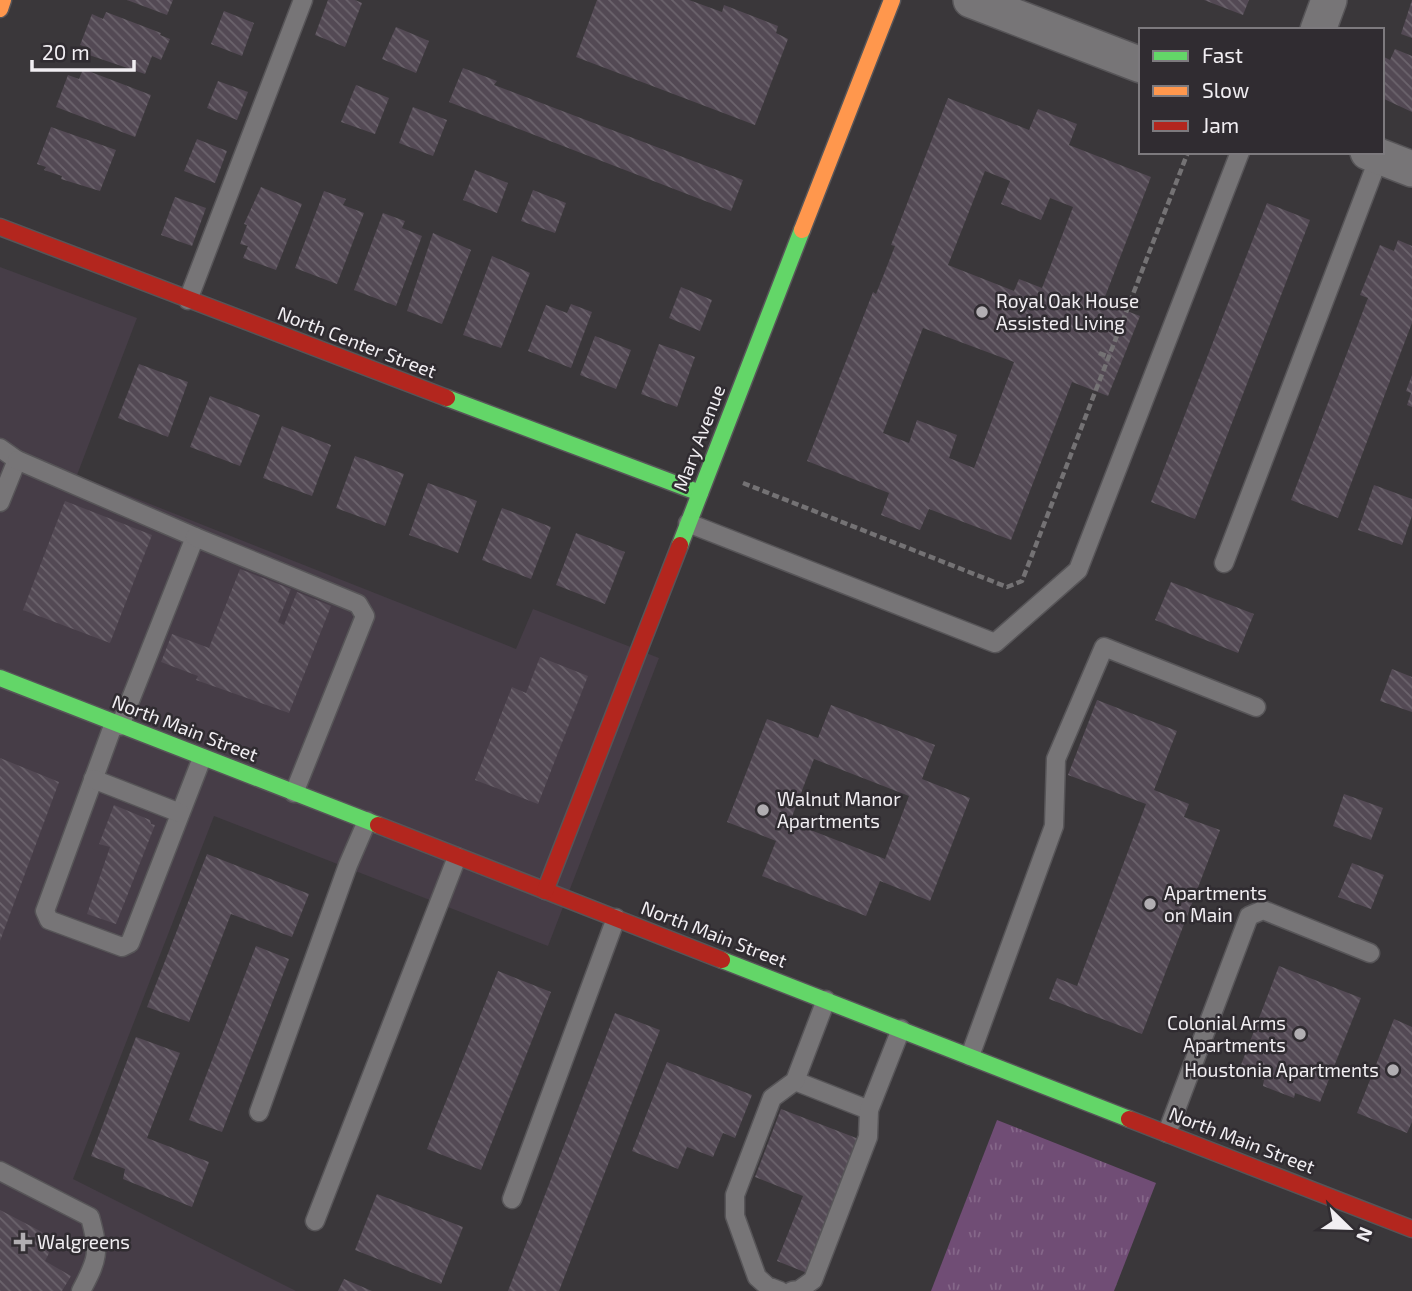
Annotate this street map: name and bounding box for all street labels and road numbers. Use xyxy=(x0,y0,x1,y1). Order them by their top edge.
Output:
street label: North Center Street xyxy=(275,301,440,382)
street label: Mary Avenue xyxy=(668,382,729,494)
street label: North Main Street xyxy=(109,689,261,766)
street label: North Main Street xyxy=(638,895,790,972)
street label: North Main Street xyxy=(1166,1101,1318,1178)

